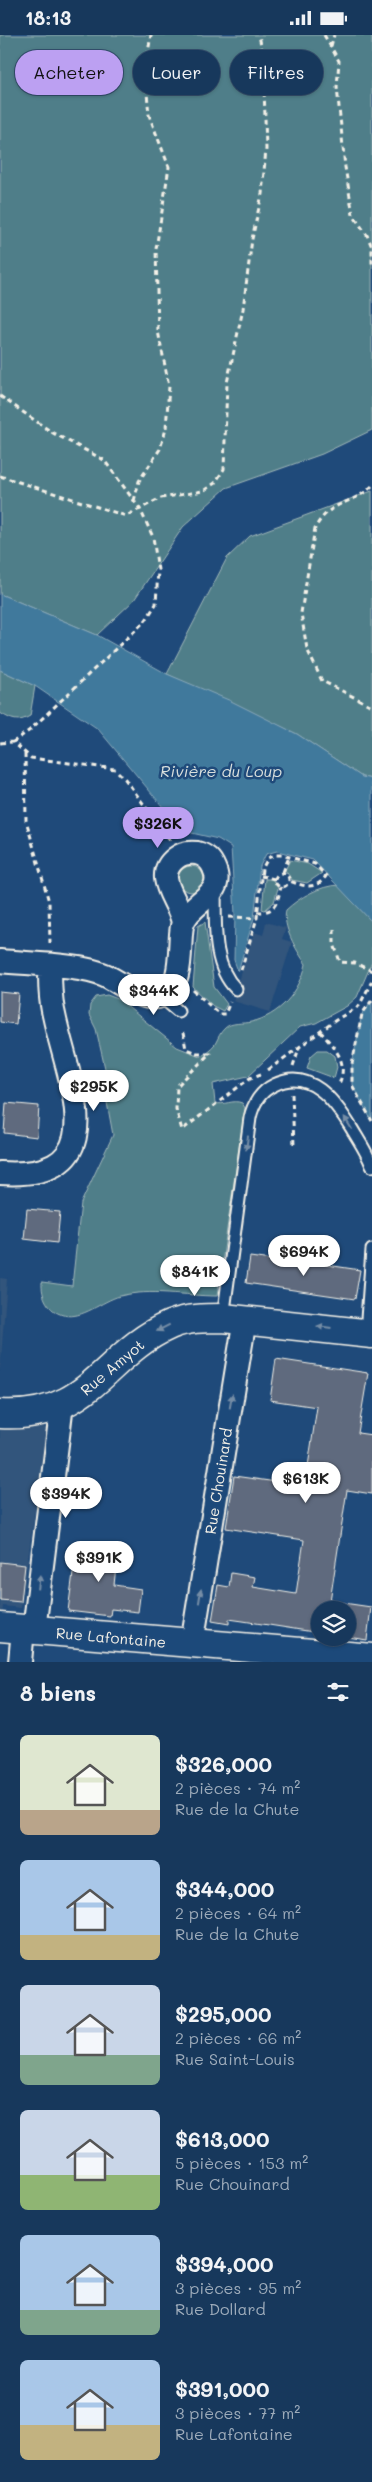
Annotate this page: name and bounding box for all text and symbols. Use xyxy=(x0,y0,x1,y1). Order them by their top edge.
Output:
text: 18:13 xyxy=(25,5,71,30)
chip: Acheter xyxy=(15,50,123,95)
chip: Louer xyxy=(133,50,220,95)
chip: Filtres xyxy=(230,50,323,95)
water label: Rivière du Loup xyxy=(160,760,282,781)
pin: $326K xyxy=(123,807,193,849)
text: $326K xyxy=(134,812,182,833)
pin: $344K xyxy=(119,973,189,1016)
text: $344K xyxy=(129,979,179,1000)
pin: $295K xyxy=(59,1069,129,1112)
text: $295K xyxy=(70,1075,118,1096)
one-way arrow xyxy=(344,1117,353,1130)
one-way arrow xyxy=(242,1136,250,1152)
pin: $694K xyxy=(269,1235,339,1277)
text: $694K xyxy=(279,1240,329,1261)
pin: $841K xyxy=(160,1255,230,1297)
text: $841K xyxy=(171,1260,219,1281)
one-way arrow xyxy=(315,1323,331,1331)
one-way arrow xyxy=(156,1324,171,1332)
street label: Rue Amyot xyxy=(76,1334,148,1400)
one-way arrow xyxy=(228,1393,236,1409)
street label: Rue Chouinard xyxy=(200,1426,236,1536)
pin: $613K xyxy=(271,1461,341,1504)
text: $613K xyxy=(283,1467,329,1488)
pin: $394K xyxy=(31,1477,101,1519)
text: $394K xyxy=(41,1482,91,1503)
pin: $391K xyxy=(64,1541,134,1583)
text: $391K xyxy=(76,1546,122,1567)
one-way arrow xyxy=(35,1573,43,1589)
one-way arrow xyxy=(196,1588,204,1604)
map controls xyxy=(311,1601,356,1646)
button: layers xyxy=(311,1601,356,1646)
street label: Rue Lafontaine xyxy=(55,1622,167,1652)
icon: filters xyxy=(324,1678,352,1706)
text: 8 biens xyxy=(20,1679,96,1706)
text: $326,000 xyxy=(175,1750,272,1777)
icon: home xyxy=(60,1755,120,1815)
text: 2 pièces · 74 m² xyxy=(175,1777,300,1798)
text: Rue de la Chute xyxy=(175,1798,299,1819)
text: $344,000 xyxy=(175,1875,274,1902)
icon: home xyxy=(60,1880,120,1940)
text: 2 pièces · 64 m² xyxy=(175,1902,301,1923)
text: Rue de la Chute xyxy=(175,1923,299,1944)
text: $295,000 xyxy=(175,2000,272,2027)
icon: home xyxy=(60,2005,120,2065)
text: 2 pièces · 66 m² xyxy=(175,2027,301,2048)
text: Rue Saint-Louis xyxy=(175,2048,295,2069)
text: $613,000 xyxy=(175,2125,270,2152)
icon: home xyxy=(60,2130,120,2190)
text: 5 pièces · 153 m² xyxy=(175,2152,308,2173)
text: Rue Chouinard xyxy=(175,2173,290,2194)
text: $394,000 xyxy=(175,2250,273,2277)
icon: home xyxy=(60,2255,120,2315)
text: 3 pièces · 95 m² xyxy=(175,2277,301,2298)
text: Rue Dollard xyxy=(175,2298,266,2319)
text: $391,000 xyxy=(175,2375,269,2402)
icon: home xyxy=(60,2380,120,2440)
text: 3 pièces · 77 m² xyxy=(175,2402,300,2423)
text: Rue Lafontaine xyxy=(175,2423,293,2444)

